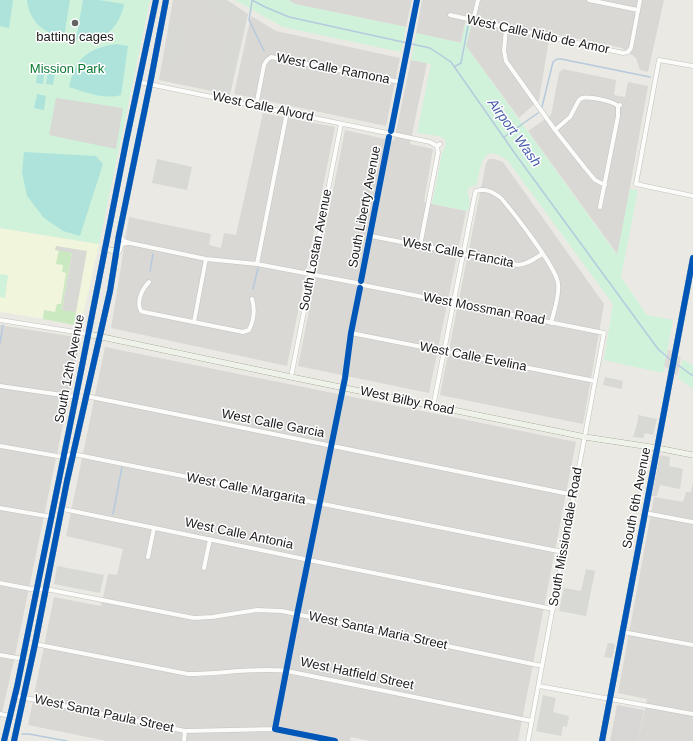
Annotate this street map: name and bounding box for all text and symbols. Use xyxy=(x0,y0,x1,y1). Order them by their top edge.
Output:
street label: West Calle Nido de Amor xyxy=(465,12,611,58)
marker: batting cages xyxy=(70,18,80,28)
place label: batting cages xyxy=(36,29,114,45)
street label: West Calle Ramona xyxy=(275,50,391,88)
park label: Mission Park xyxy=(30,61,104,77)
street label: West Calle Alvord xyxy=(211,89,315,125)
water label: Airport Wash xyxy=(483,95,545,171)
street label: South Liberty Avenue xyxy=(346,145,384,269)
street label: South Lostan Avenue xyxy=(297,188,335,312)
street label: West Calle Francita xyxy=(401,235,515,271)
street label: West Mossman Road xyxy=(422,290,546,328)
street label: South 12th Avenue xyxy=(52,313,88,425)
street label: West Calle Evelina xyxy=(418,339,528,375)
street label: West Bilby Road xyxy=(358,383,456,419)
street label: West Calle Garcia xyxy=(220,406,326,442)
street label: South 6th Avenue xyxy=(620,446,654,550)
street label: South Missiondale Road xyxy=(546,466,586,608)
street label: West Calle Margarita xyxy=(185,470,307,508)
street label: West Calle Antonia xyxy=(183,515,295,553)
street label: West Santa Maria Street xyxy=(307,609,449,653)
street label: West Hatfield Street xyxy=(299,654,415,694)
street label: West Santa Paula Street xyxy=(33,692,175,736)

